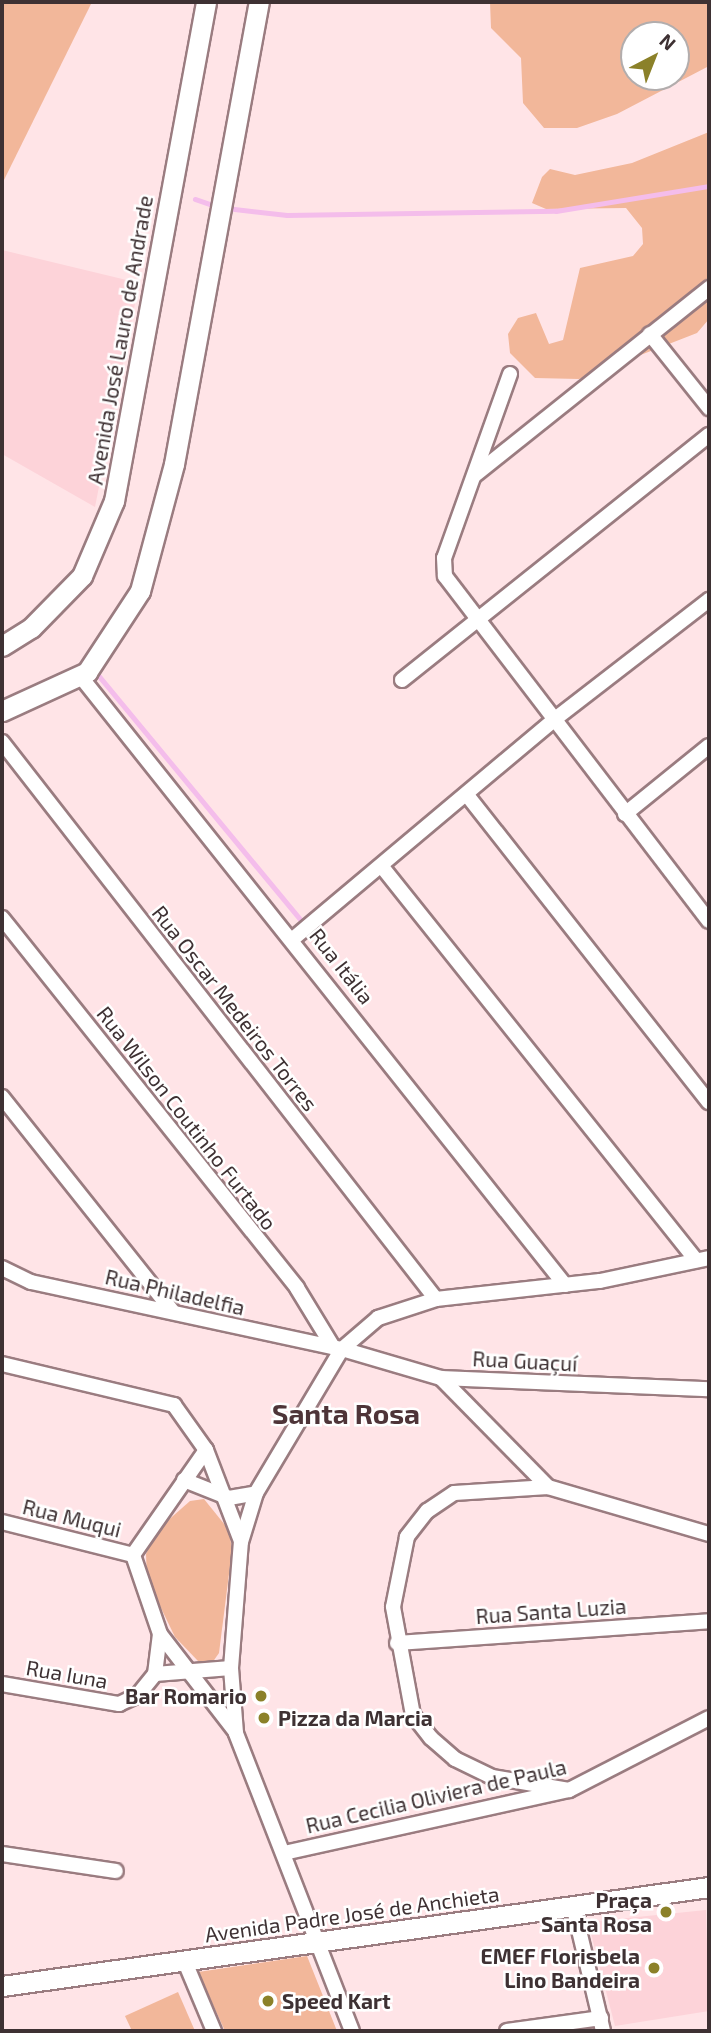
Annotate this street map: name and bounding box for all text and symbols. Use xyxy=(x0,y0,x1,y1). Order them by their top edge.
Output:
north arrow xyxy=(620,21,690,91)
text: N xyxy=(655,28,681,55)
street label: Avenida José Lauro de Andrade xyxy=(82,193,158,487)
street label: Rua Oscar Medeiros Torres xyxy=(147,900,323,1116)
street label: Rua Itália xyxy=(305,923,379,1009)
street label: Rua Wilson Coutinho Furtado xyxy=(92,1001,282,1235)
street label: Rua Philadelfia xyxy=(103,1264,247,1320)
street label: Rua Guaçuí xyxy=(472,1346,578,1376)
district label: Santa Rosa xyxy=(272,1396,420,1430)
street label: Rua Muqui xyxy=(20,1494,124,1542)
street label: Rua Santa Luzia xyxy=(475,1593,627,1629)
street label: Rua Iuna xyxy=(24,1654,110,1694)
place label: Bar Romario xyxy=(125,1683,247,1709)
marker: Bar Romario xyxy=(253,1688,269,1704)
place label: Pizza da Marcia xyxy=(278,1705,433,1731)
marker: Pizza da Marcia xyxy=(256,1710,272,1726)
street label: Rua Cecilia Oliviera de Paula xyxy=(303,1754,569,1838)
street label: Avenida Padre José de Anchieta xyxy=(203,1881,501,1947)
place label: Praça Santa Rosa xyxy=(541,1887,652,1937)
marker: Praça Santa Rosa xyxy=(658,1904,674,1920)
place label: EMEF Florisbela Lino Bandeira xyxy=(480,1943,640,1993)
marker: EMEF Florisbela Lino Bandeira xyxy=(646,1960,662,1976)
place label: Speed Kart xyxy=(282,1988,391,2014)
marker: Speed Kart xyxy=(260,1993,276,2009)

